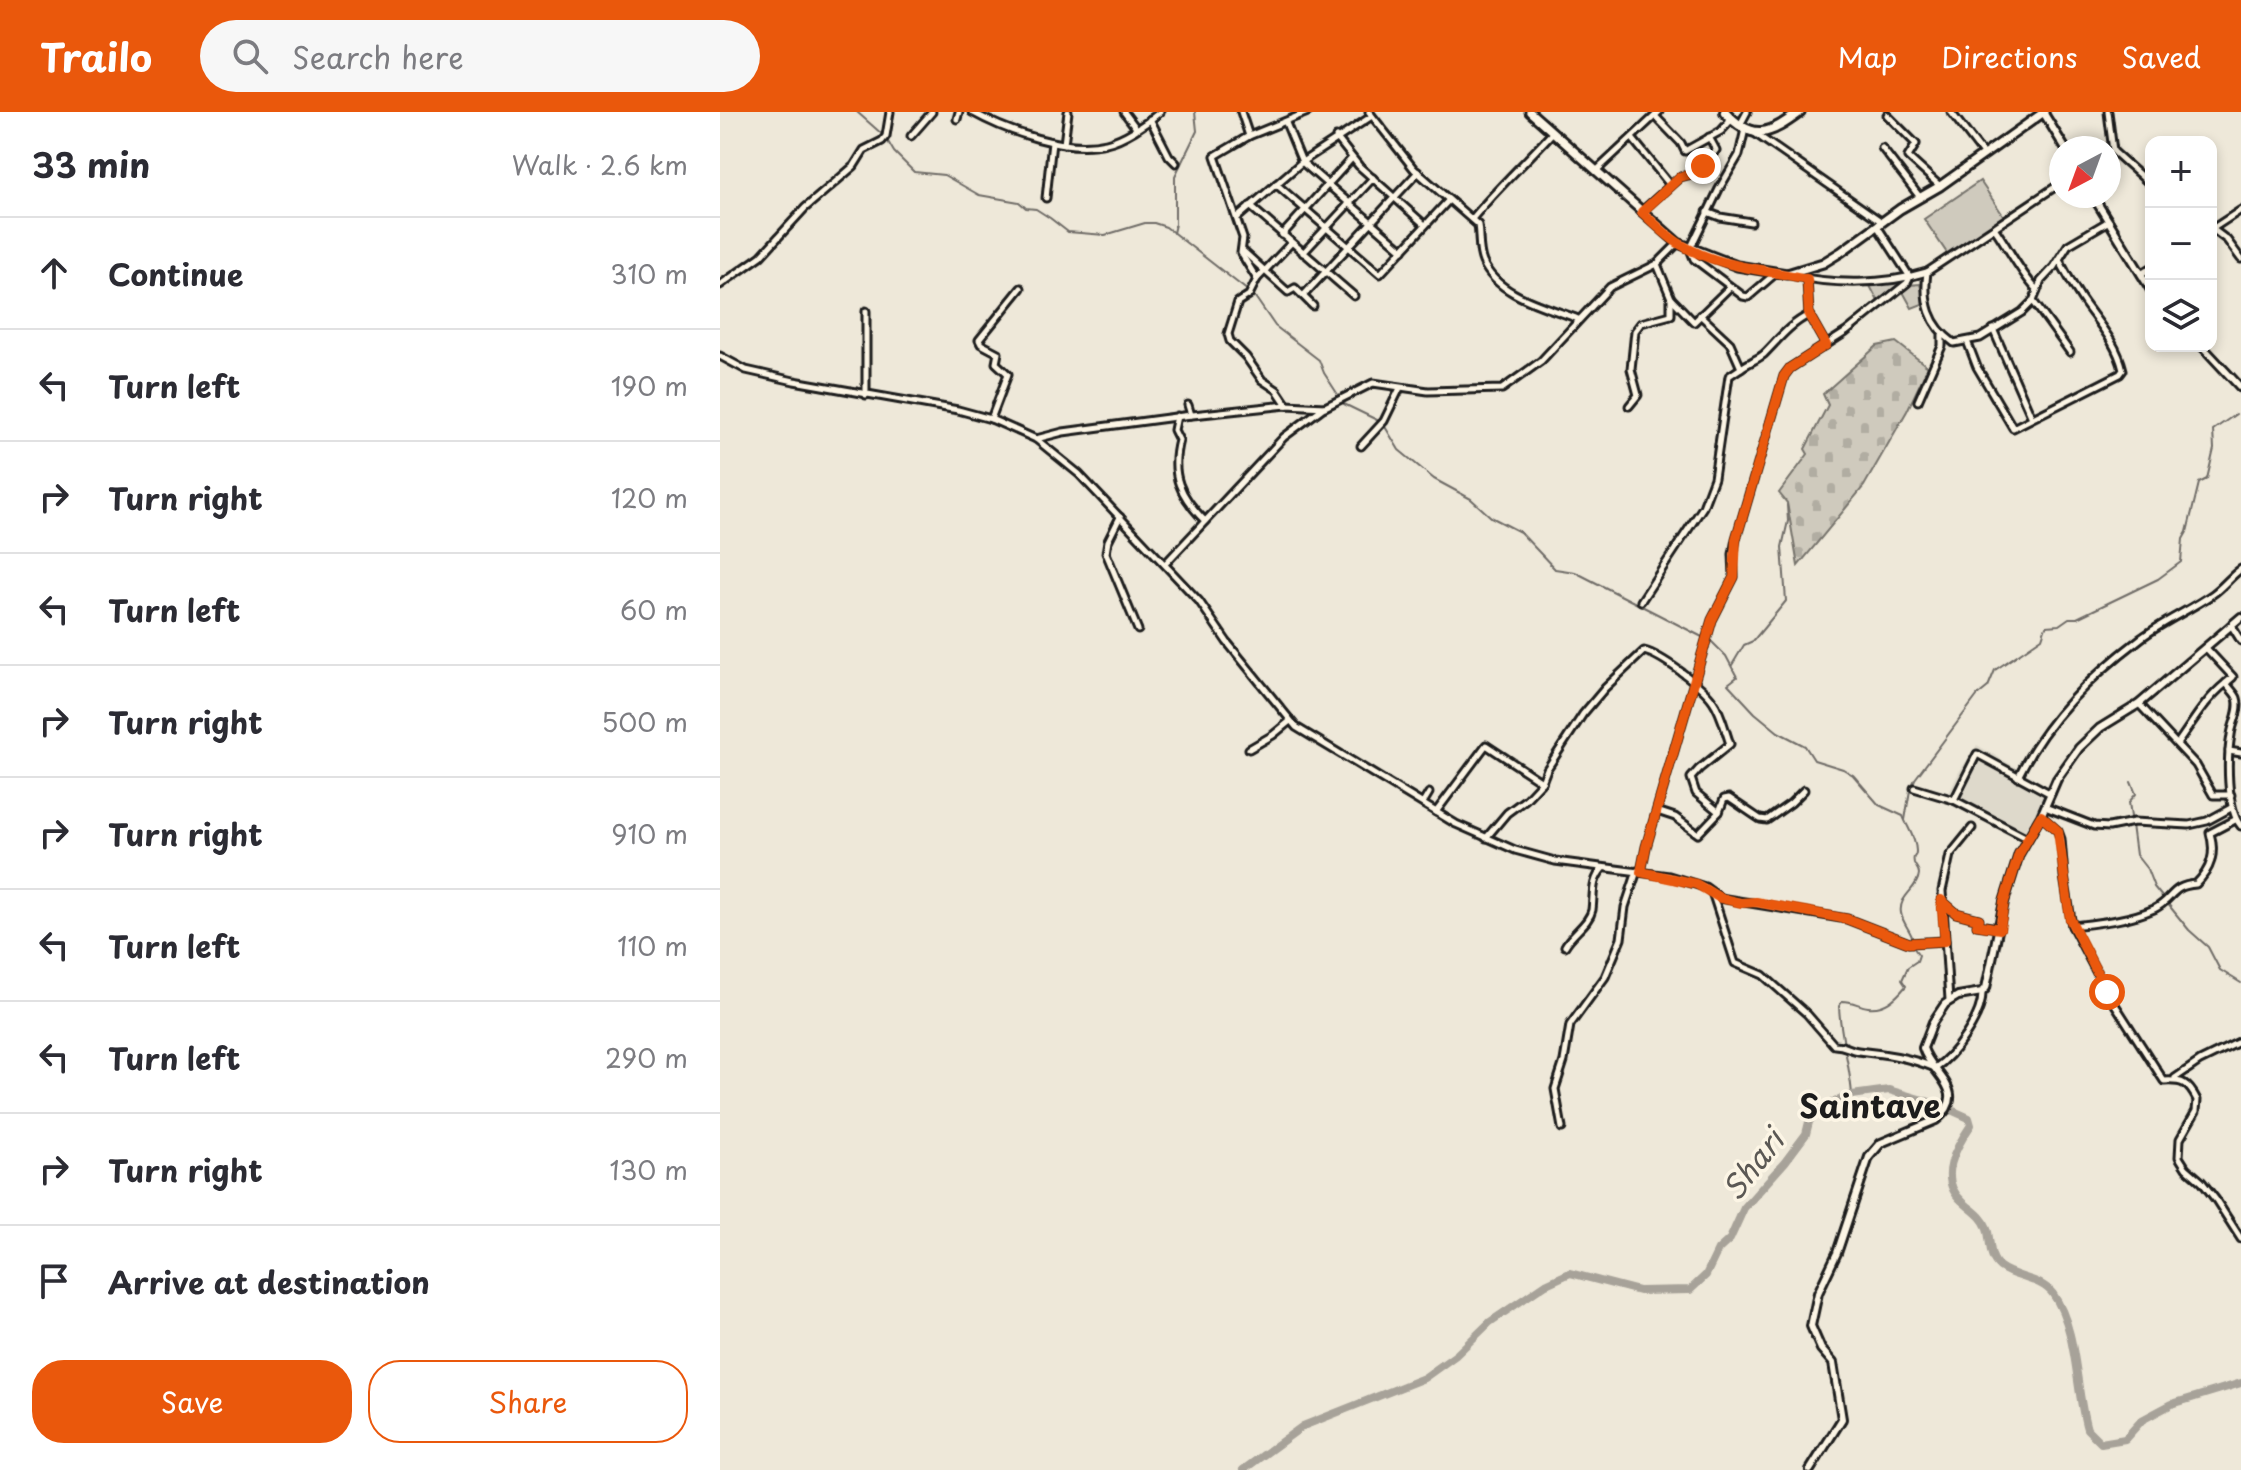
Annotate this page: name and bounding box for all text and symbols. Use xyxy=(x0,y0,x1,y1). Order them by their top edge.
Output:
search box xyxy=(200,20,760,92)
text: Trailo xyxy=(40,28,152,85)
icon: search xyxy=(228,34,272,78)
text: Search here xyxy=(292,34,464,79)
text: Map xyxy=(1838,35,1897,78)
text: Directions xyxy=(1941,35,2078,78)
text: Saved xyxy=(2122,35,2201,78)
north arrow xyxy=(2049,136,2121,208)
map controls xyxy=(2145,136,2217,352)
button: + xyxy=(2145,136,2217,208)
text: 33 min xyxy=(32,138,150,190)
text: Walk · 2.6 km xyxy=(512,145,688,184)
route end xyxy=(1685,148,1721,184)
button: − xyxy=(2145,208,2217,280)
icon: ahead xyxy=(32,251,76,295)
text: Continue xyxy=(108,251,243,296)
text: 310 m xyxy=(610,254,688,293)
button: layers xyxy=(2145,280,2217,352)
icon: left xyxy=(32,363,76,407)
text: Turn left xyxy=(108,363,240,408)
text: 190 m xyxy=(611,366,688,405)
icon: right xyxy=(32,475,76,519)
text: Turn right xyxy=(108,475,263,520)
text: 120 m xyxy=(611,478,688,517)
icon: left xyxy=(32,587,76,631)
text: Turn left xyxy=(108,587,240,632)
text: 60 m xyxy=(620,590,688,629)
icon: right xyxy=(32,699,76,743)
text: Turn right xyxy=(108,699,263,744)
text: 500 m xyxy=(601,702,688,741)
icon: right xyxy=(32,811,76,855)
text: Turn right xyxy=(108,811,263,856)
text: 910 m xyxy=(611,814,688,853)
icon: left xyxy=(32,923,76,967)
text: Turn left xyxy=(108,923,240,968)
text: 110 m xyxy=(617,926,688,965)
route start xyxy=(2089,974,2125,1010)
icon: left xyxy=(32,1035,76,1079)
text: Turn left xyxy=(108,1035,240,1080)
text: 290 m xyxy=(605,1038,688,1077)
district label: Saintave xyxy=(1799,1081,1941,1129)
water label: Shari xyxy=(1710,1116,1796,1209)
icon: right xyxy=(32,1147,76,1191)
text: Turn right xyxy=(108,1147,263,1192)
text: 130 m xyxy=(609,1150,688,1189)
icon: arrive xyxy=(32,1259,76,1303)
text: Arrive at destination xyxy=(108,1259,430,1304)
button: Save xyxy=(32,1360,352,1443)
button: Share xyxy=(368,1360,688,1443)

